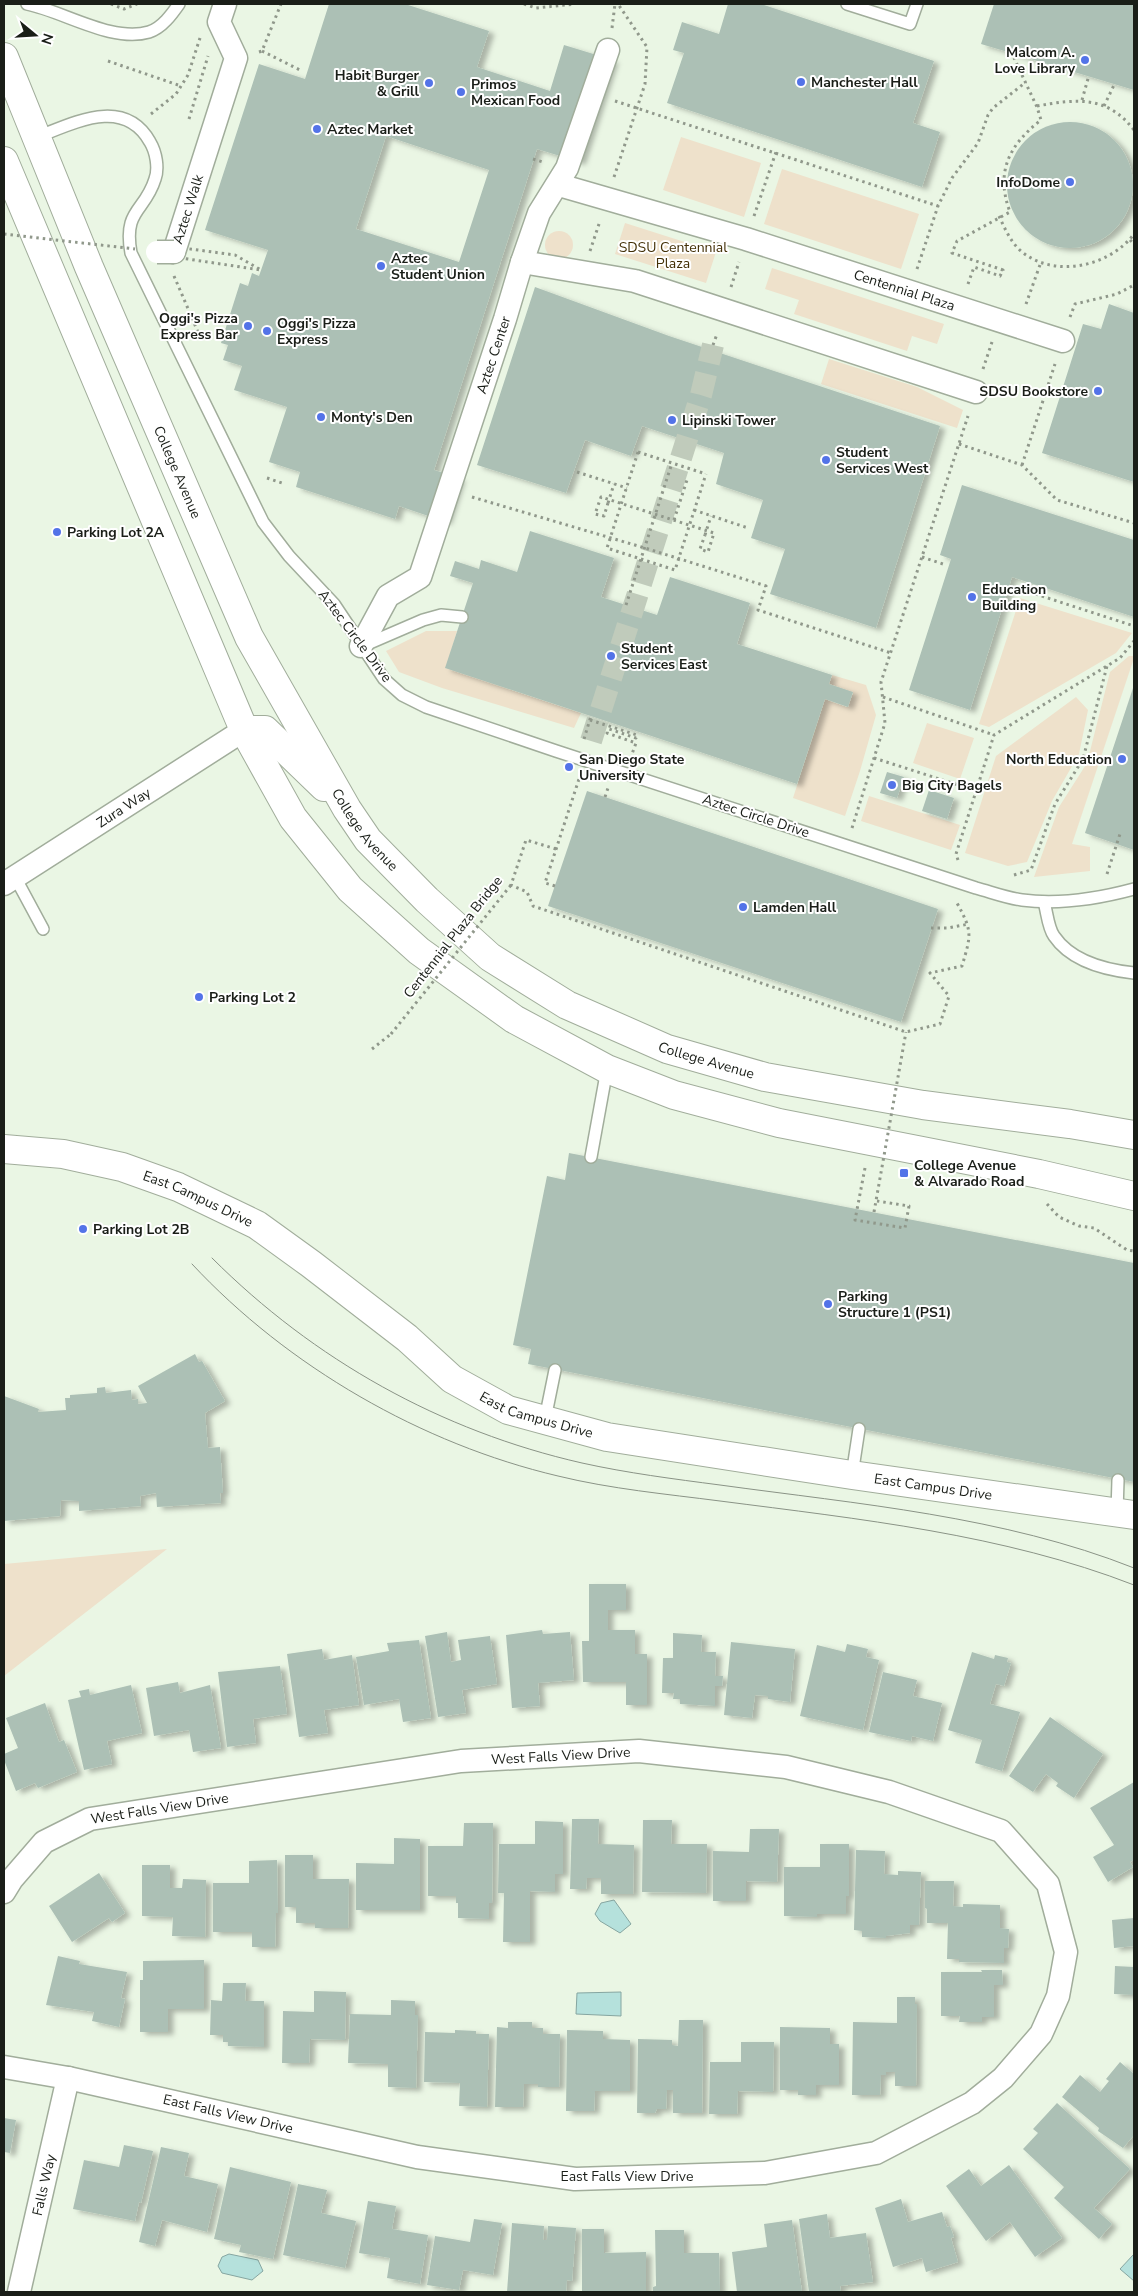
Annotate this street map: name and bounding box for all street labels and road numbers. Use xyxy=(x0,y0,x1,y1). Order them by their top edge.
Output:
street label: Aztec Walk xyxy=(168,171,208,246)
street label: Centennial Plaza xyxy=(851,265,957,315)
street label: Aztec Center xyxy=(472,314,515,396)
street label: College Avenue xyxy=(149,423,206,521)
street label: Aztec Circle Drive xyxy=(314,586,396,686)
street label: Zura Way xyxy=(93,782,155,832)
street label: College Avenue xyxy=(328,785,403,875)
street label: Aztec Circle Drive xyxy=(700,790,812,842)
street label: Centennial Plaza Bridge xyxy=(399,872,507,1002)
street label: College Avenue xyxy=(655,1037,757,1083)
street label: East Campus Drive xyxy=(140,1166,256,1231)
street label: East Campus Drive xyxy=(476,1387,595,1442)
street label: East Campus Drive xyxy=(873,1469,993,1504)
street label: West Falls View Drive xyxy=(491,1742,631,1769)
street label: West Falls View Drive xyxy=(89,1788,230,1828)
street label: East Falls View Drive xyxy=(161,2090,295,2138)
street label: Falls Way xyxy=(27,2151,60,2217)
street label: East Falls View Drive xyxy=(561,2167,693,2186)

